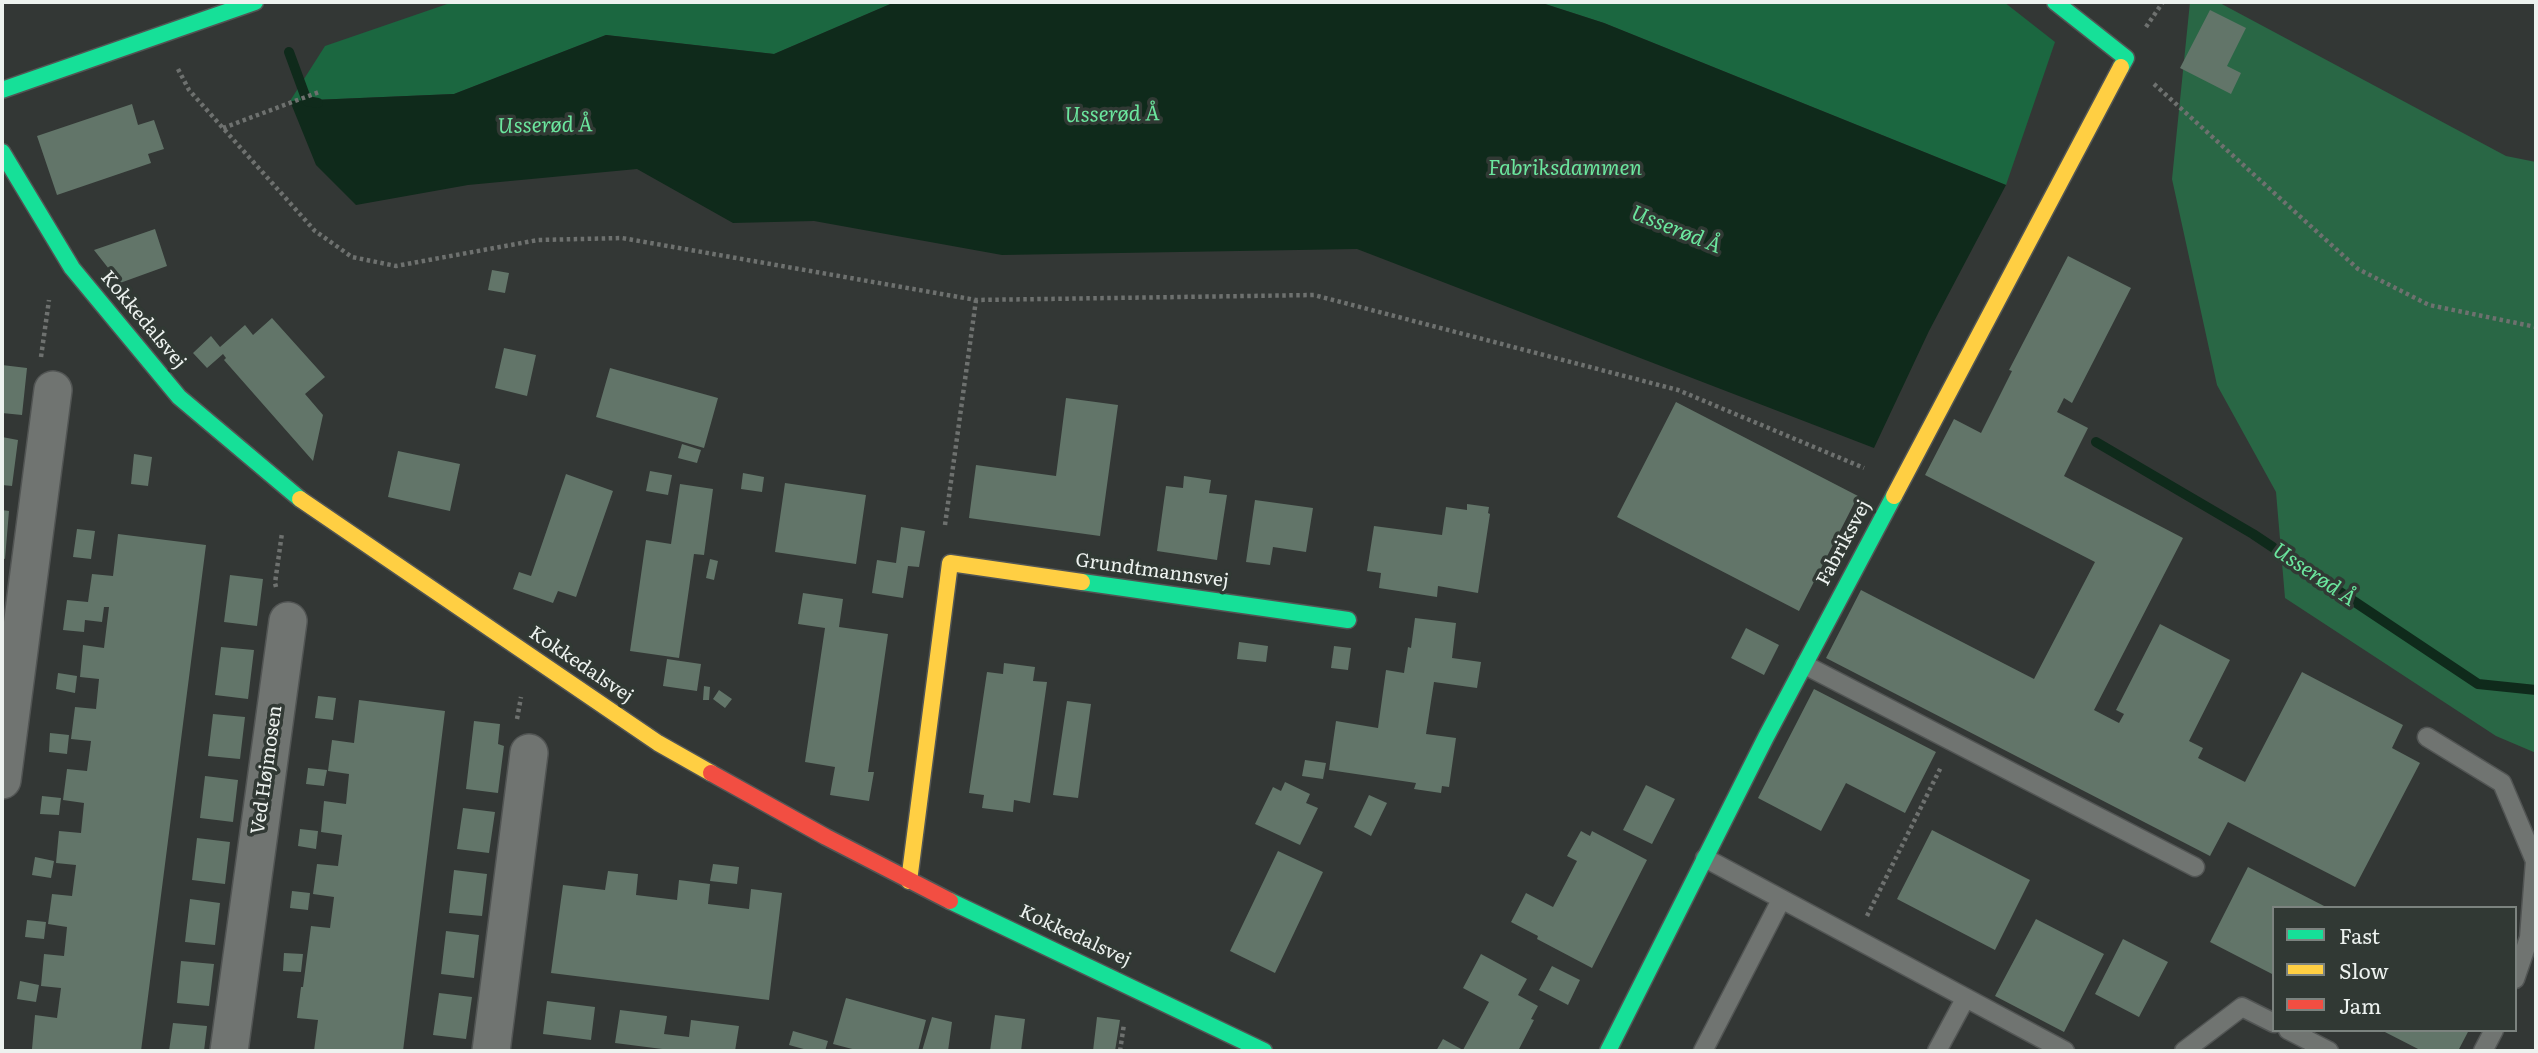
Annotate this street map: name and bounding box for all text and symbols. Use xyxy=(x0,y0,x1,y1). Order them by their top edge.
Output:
water label: Usserød Å xyxy=(1064,102,1160,128)
water label: Usserød Å xyxy=(497,113,593,139)
water label: Fabriksdammen xyxy=(1488,156,1642,182)
water label: Usserød Å xyxy=(1627,201,1725,259)
street label: Kokkedalsvej xyxy=(95,266,191,374)
street label: Fabriksvej xyxy=(1812,496,1876,590)
water label: Usserød Å xyxy=(2268,538,2360,612)
street label: Grundtmannsvej xyxy=(1074,549,1230,593)
street label: Kokkedalsvej xyxy=(525,622,637,708)
street label: Ved Højmosen xyxy=(247,704,287,836)
street label: Kokkedalsvej xyxy=(1015,900,1135,972)
legend xyxy=(2272,906,2517,1032)
text: Fast xyxy=(2339,919,2380,950)
text: Slow xyxy=(2339,954,2389,985)
text: Jam xyxy=(2339,989,2381,1020)

